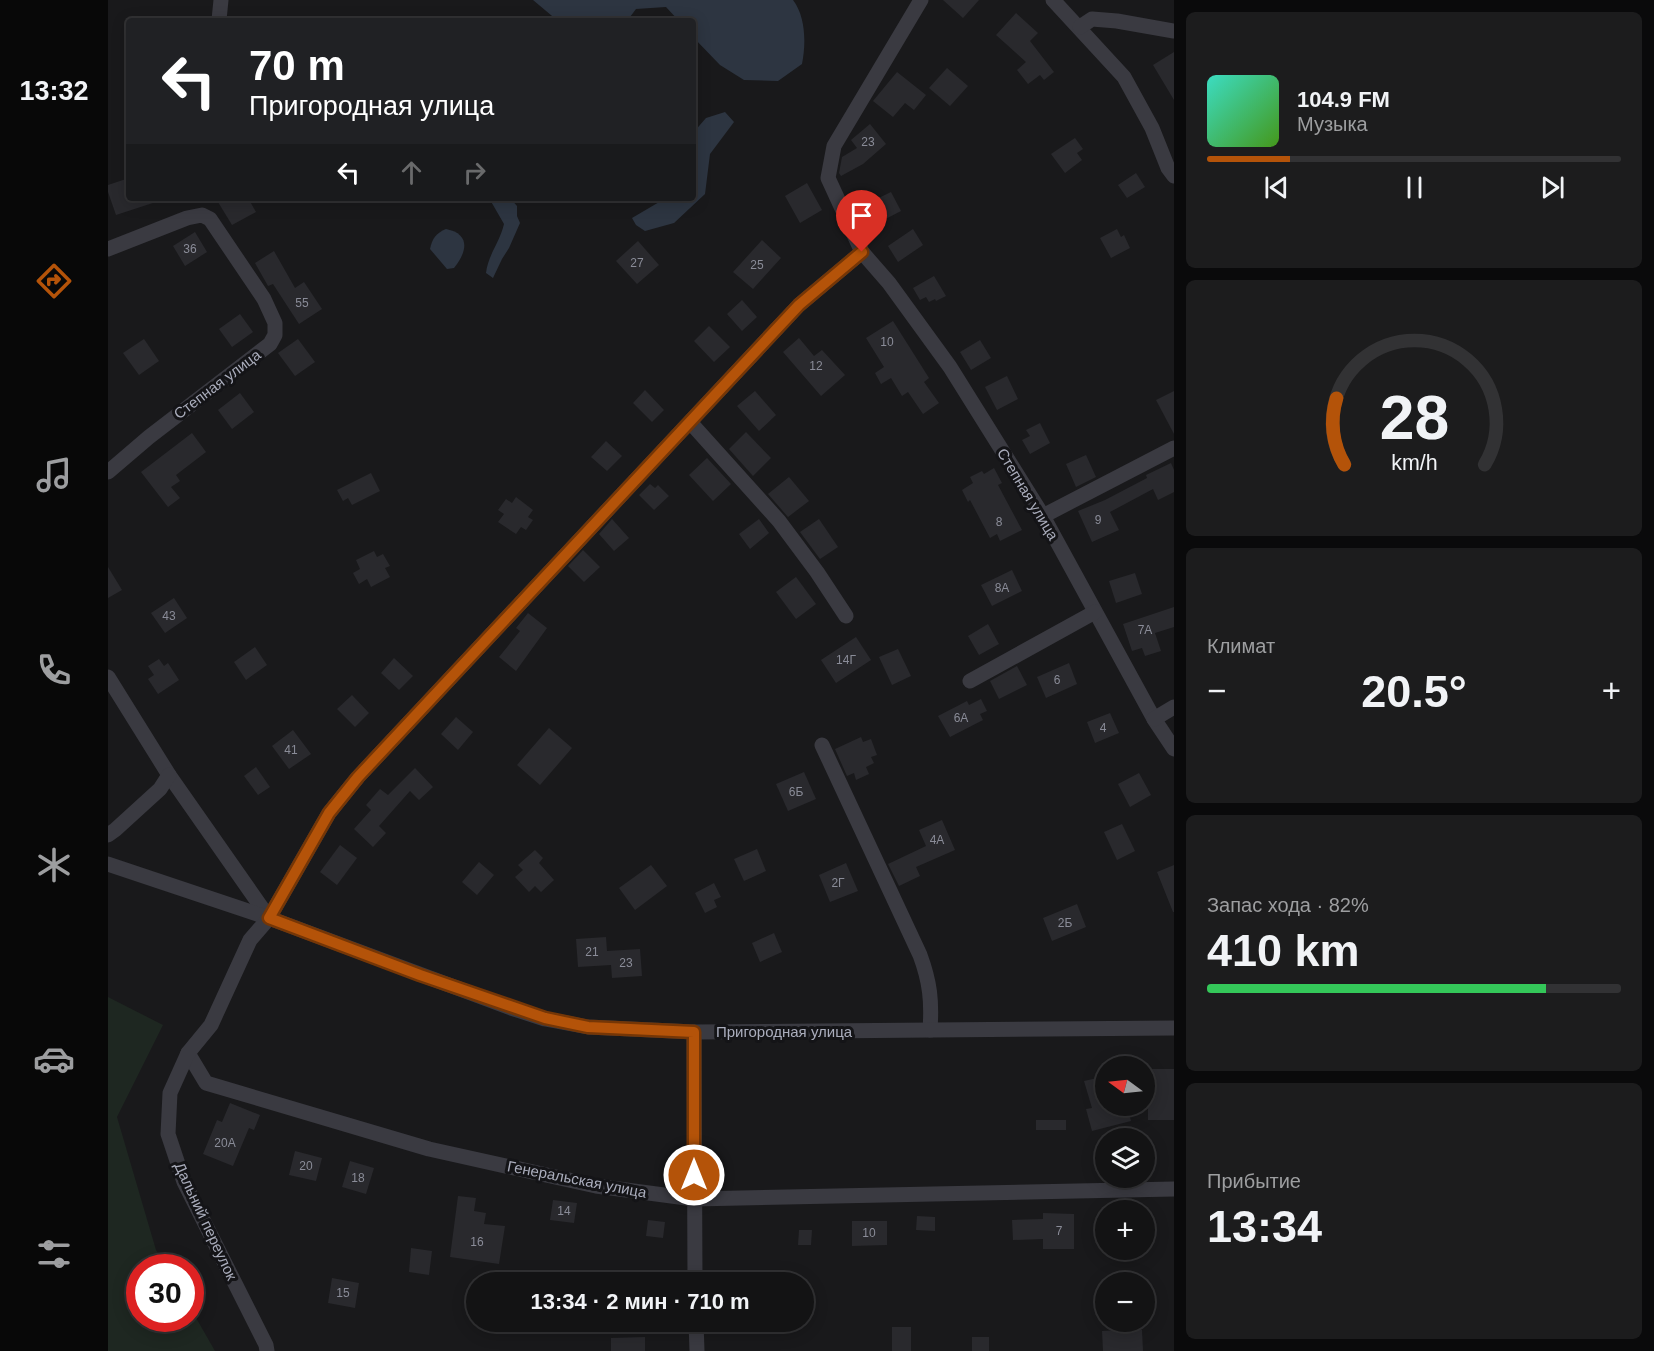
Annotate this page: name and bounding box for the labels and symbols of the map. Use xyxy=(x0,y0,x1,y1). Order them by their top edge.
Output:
house number: 23 xyxy=(861,135,875,149)
pin xyxy=(836,190,887,252)
house number: 36 xyxy=(183,242,197,256)
house number: 27 xyxy=(630,256,644,270)
house number: 25 xyxy=(750,258,764,272)
house number: 55 xyxy=(295,296,309,310)
house number: 10 xyxy=(880,335,894,349)
street label: Степная улица xyxy=(170,345,264,422)
house number: 12 xyxy=(809,359,823,373)
street label: Степная улица xyxy=(994,445,1062,544)
house number: 9 xyxy=(1095,513,1102,527)
house number: 8 xyxy=(996,515,1003,529)
house number: 8А xyxy=(995,581,1009,595)
house number: 43 xyxy=(162,609,176,623)
house number: 7А xyxy=(1138,623,1152,637)
house number: 14Г xyxy=(836,653,856,667)
house number: 6 xyxy=(1054,673,1061,687)
house number: 6А xyxy=(954,711,968,725)
house number: 4 xyxy=(1100,721,1107,735)
house number: 41 xyxy=(284,743,298,757)
house number: 6Б xyxy=(789,785,803,799)
house number: 4А xyxy=(930,833,944,847)
house number: 2Г xyxy=(831,876,845,890)
house number: 2Б xyxy=(1058,916,1072,930)
house number: 21 xyxy=(585,945,599,959)
house number: 23 xyxy=(619,956,633,970)
street label: Пригородная улица xyxy=(716,1023,853,1040)
north arrow xyxy=(1095,1056,1155,1116)
house number: 20А xyxy=(214,1136,236,1150)
position arrow xyxy=(662,1143,726,1207)
street label: Генеральская улица xyxy=(506,1157,649,1201)
street label: Дальний переулок xyxy=(171,1159,241,1283)
house number: 20 xyxy=(299,1159,313,1173)
house number: 18 xyxy=(351,1171,365,1185)
house number: 14 xyxy=(557,1204,571,1218)
house number: 7 xyxy=(1056,1224,1063,1238)
house number: 10 xyxy=(862,1226,876,1240)
house number: 16 xyxy=(470,1235,484,1249)
speed limit sign: 30 xyxy=(126,1254,204,1332)
house number: 15 xyxy=(336,1286,350,1300)

